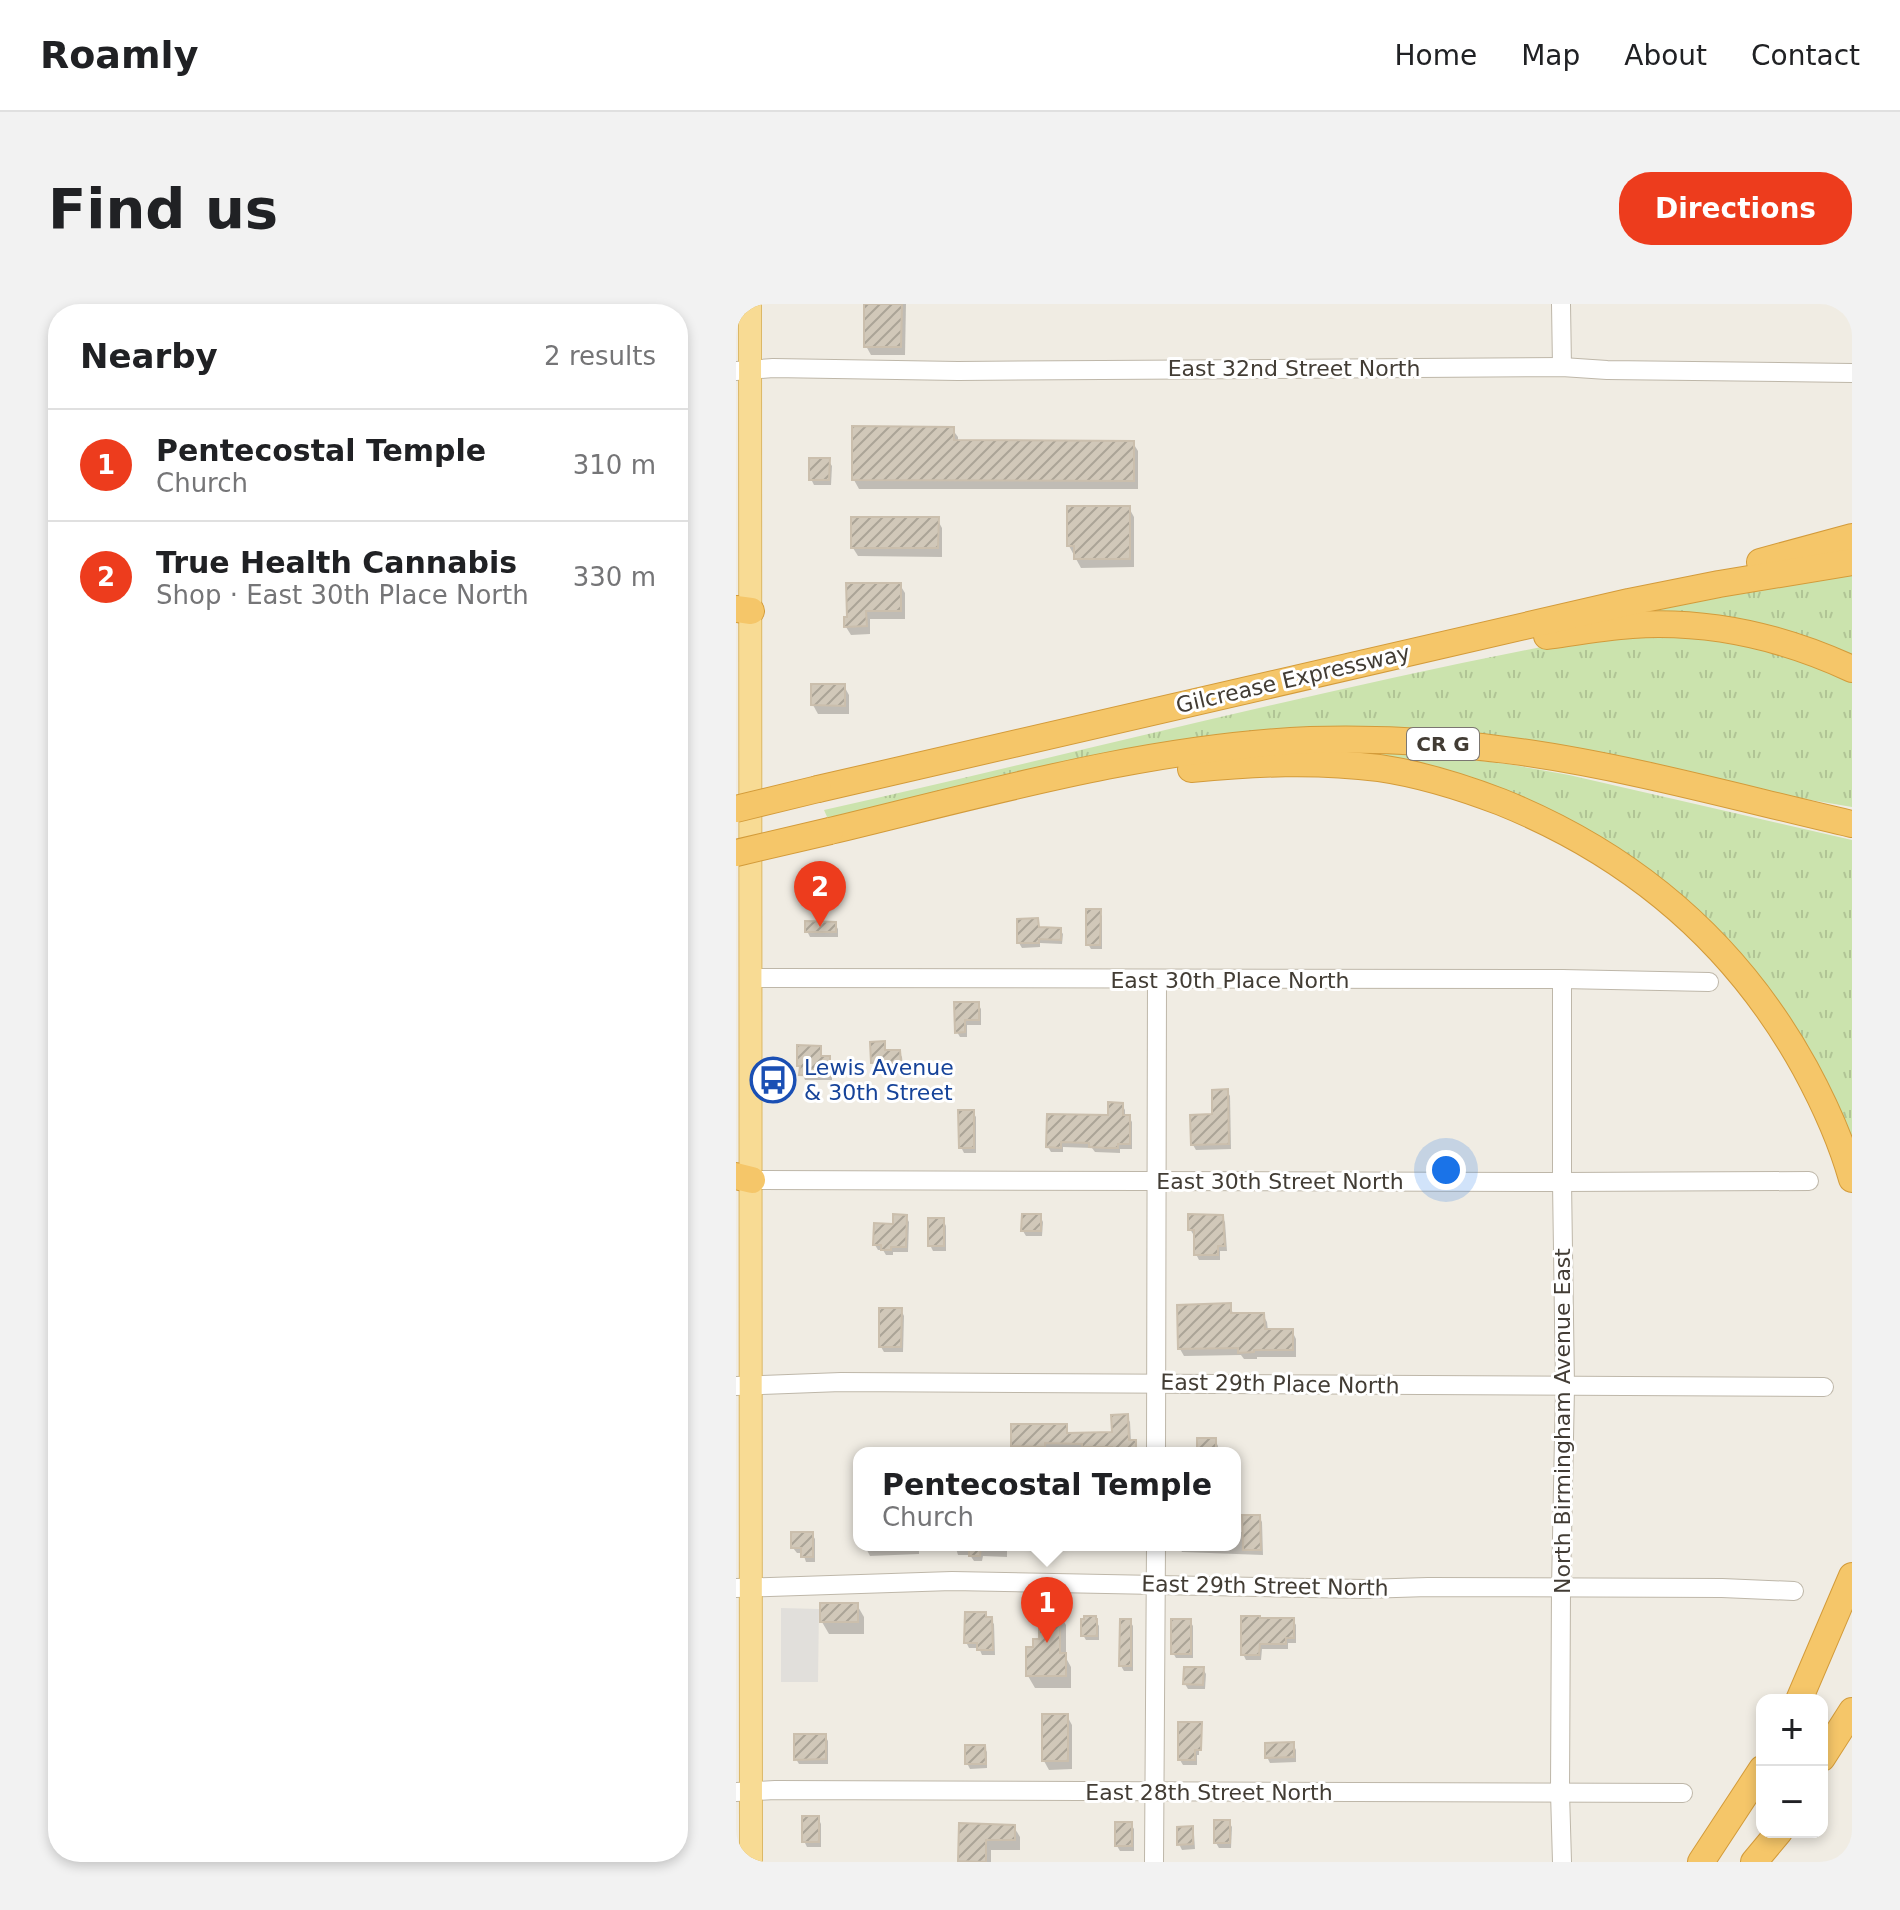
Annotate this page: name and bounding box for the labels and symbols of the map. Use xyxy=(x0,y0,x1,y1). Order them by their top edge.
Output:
street label: East 32nd Street North xyxy=(1168,356,1420,381)
street label: Gilcrease Expressway xyxy=(1174,640,1412,718)
road number: CR G xyxy=(1407,728,1479,760)
pin: 2 xyxy=(794,861,846,927)
street label: East 30th Place North xyxy=(1110,968,1350,993)
place label: Lewis Avenue & 30th Street xyxy=(804,1055,954,1105)
bus stop icon: Lewis Avenue & 30th Street xyxy=(749,1056,797,1104)
your location xyxy=(1426,1150,1466,1190)
street label: East 30th Street North xyxy=(1156,1169,1404,1194)
street label: North Birmingham Avenue East xyxy=(1550,1248,1575,1594)
street label: East 29th Place North xyxy=(1160,1369,1400,1399)
street label: East 29th Street North xyxy=(1141,1571,1389,1601)
pin: 1 xyxy=(1021,1577,1073,1643)
street label: East 28th Street North xyxy=(1085,1780,1333,1805)

